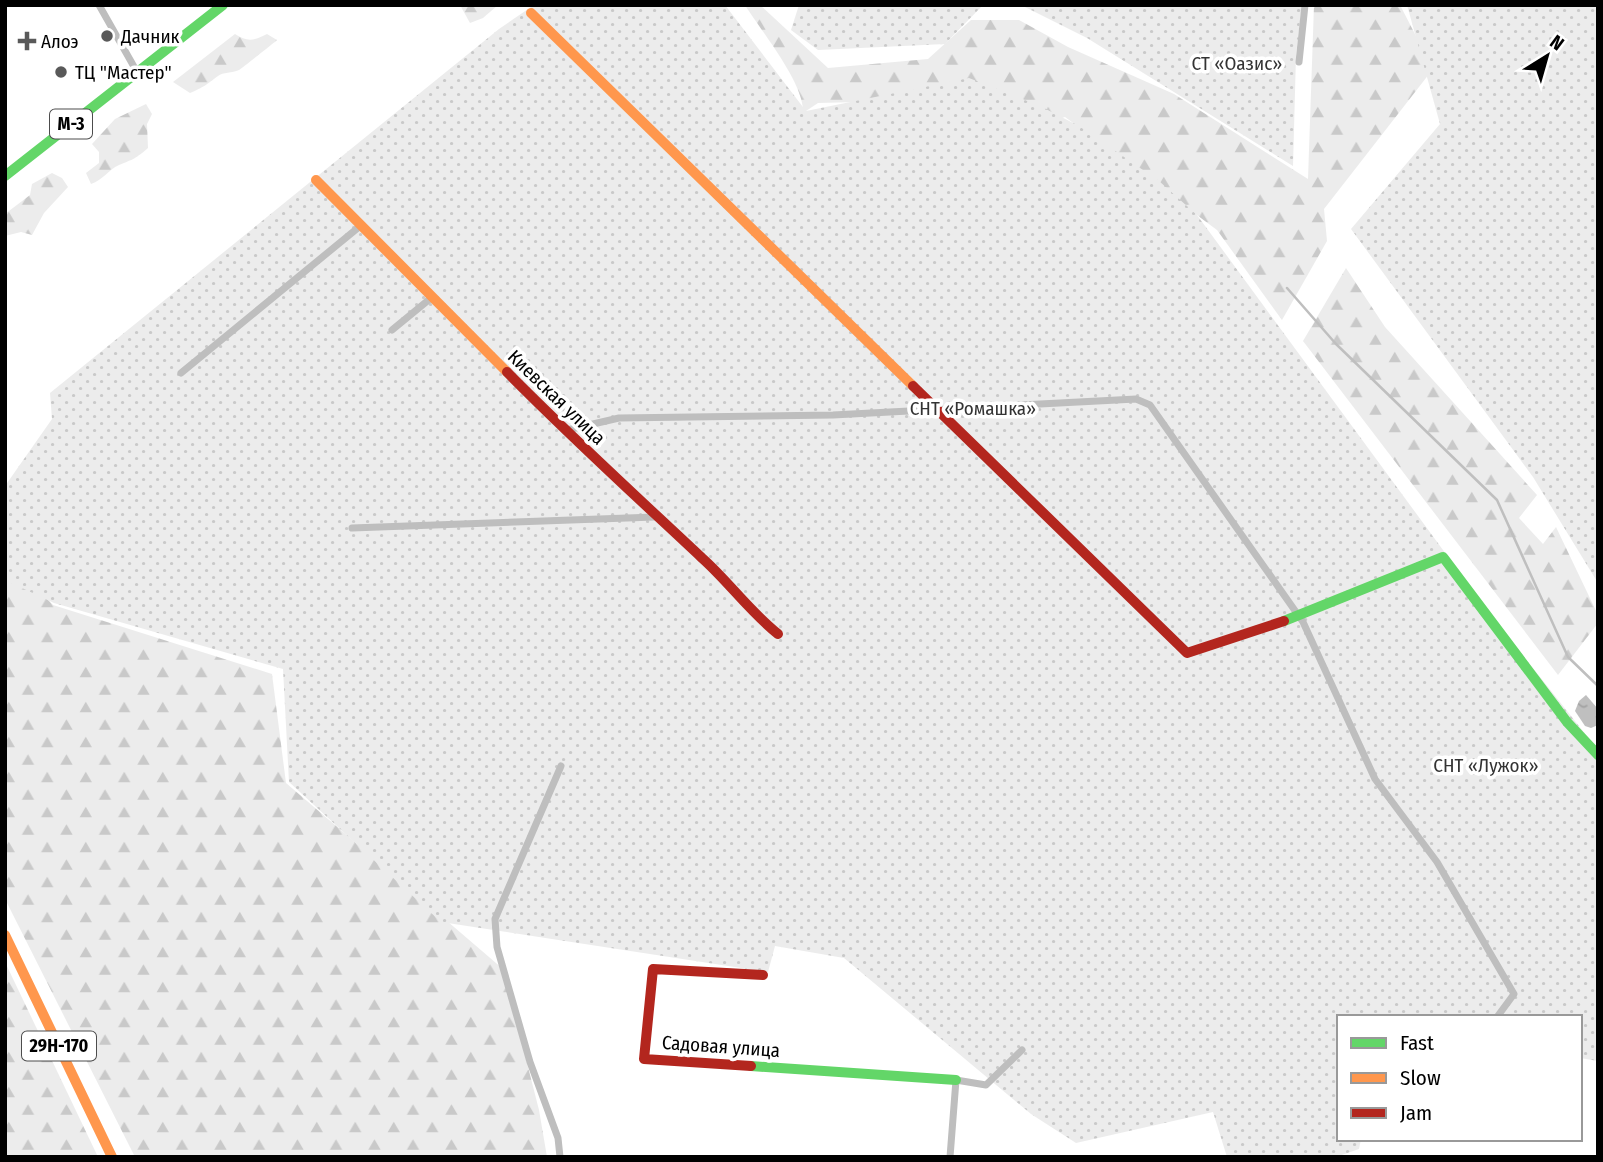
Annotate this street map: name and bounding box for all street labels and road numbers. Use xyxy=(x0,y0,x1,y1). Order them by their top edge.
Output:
road number: М-3 xyxy=(50,110,92,139)
street label: Киевская улица xyxy=(503,345,610,450)
road number: 29Н-170 xyxy=(22,1031,96,1060)
street label: Садовая улица xyxy=(661,1031,781,1062)

